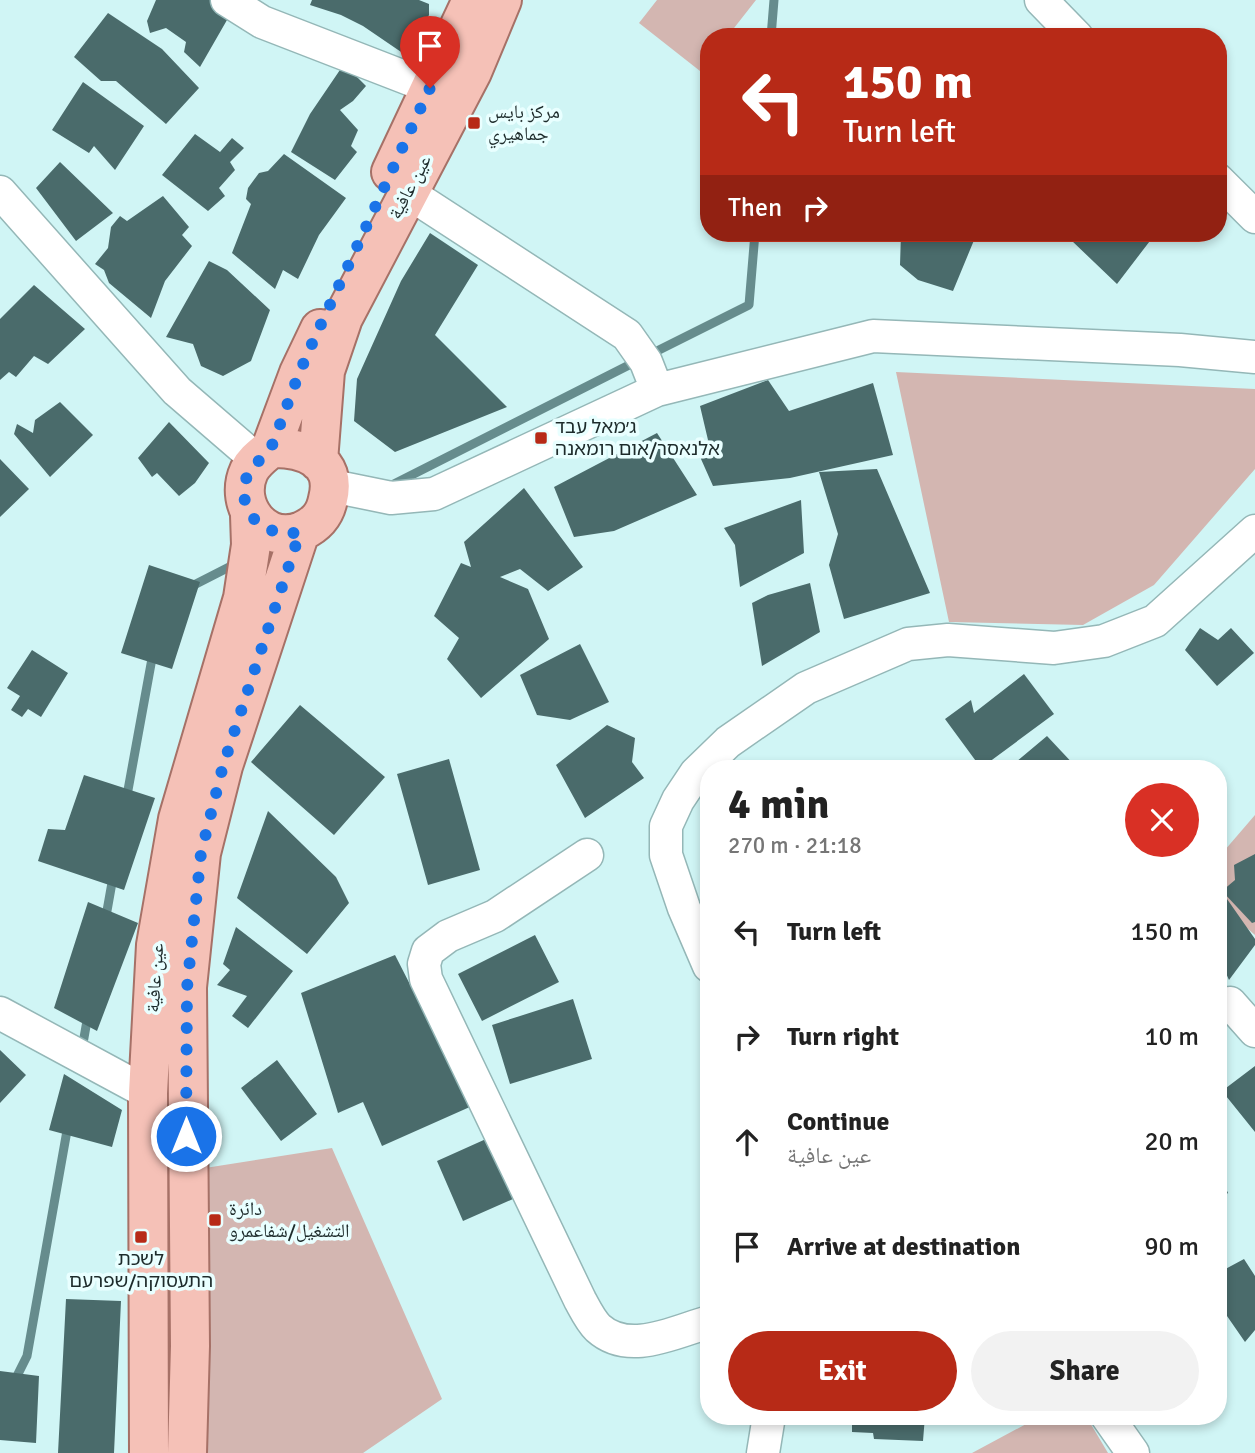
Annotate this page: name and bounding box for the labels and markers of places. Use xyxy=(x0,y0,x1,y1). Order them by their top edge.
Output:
pin xyxy=(400,16,460,88)
place label: مركز بايس جماهيري xyxy=(488,100,560,149)
marker: مركز بايس جماهيري xyxy=(466,115,482,131)
place label: ג׳מאל עבד אלנאסר/אום רומאנה xyxy=(555,415,720,461)
marker: ג׳מאל עבד אלנאסר/אום רומאנה xyxy=(533,430,549,446)
place label: دائرة التشغيل/شفاعمرو xyxy=(229,1197,350,1243)
marker: دائرة التشغيل/شفاعمرو xyxy=(207,1212,223,1228)
marker: לשכת התעסוקה/שפרעם xyxy=(133,1229,149,1245)
place label: לשכת התעסוקה/שפרעם xyxy=(69,1247,213,1293)

